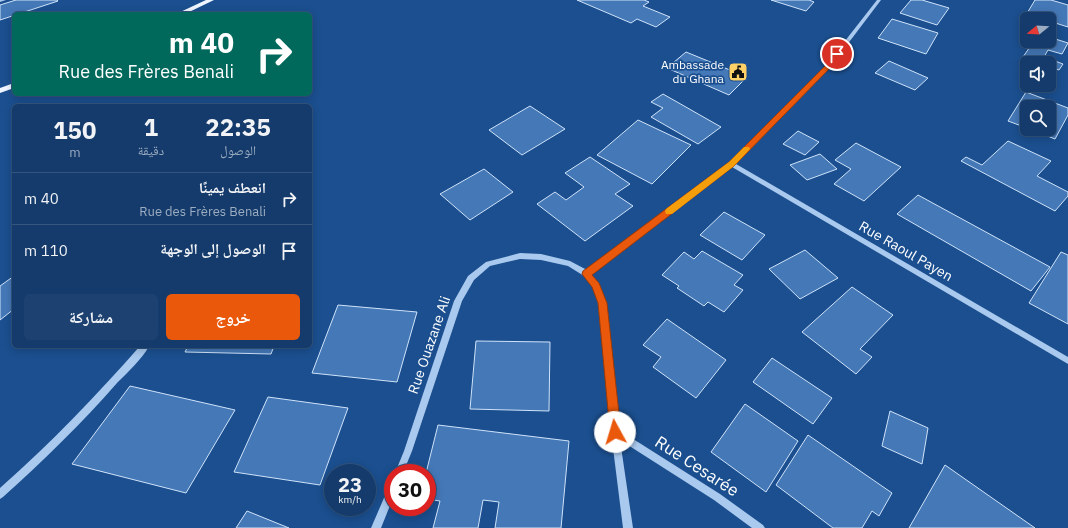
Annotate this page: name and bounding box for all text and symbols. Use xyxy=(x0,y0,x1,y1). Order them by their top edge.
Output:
north arrow xyxy=(1020,12,1056,48)
map controls xyxy=(1020,12,1056,136)
text: 40 m xyxy=(169,24,234,61)
icon: right xyxy=(248,28,300,80)
pin xyxy=(820,37,854,71)
icon: arrive xyxy=(826,43,848,65)
button: sound xyxy=(1020,56,1056,92)
place label: Ambassade du Ghana xyxy=(661,57,725,86)
text: Rue des Frères Benali xyxy=(58,60,234,83)
public building icon: Ambassade du Ghana xyxy=(727,61,749,83)
button: search xyxy=(1020,100,1056,136)
text: 1 xyxy=(144,111,158,143)
text: 22:35 xyxy=(205,111,271,143)
text: 150 xyxy=(53,114,96,146)
text: دقيقة xyxy=(138,142,164,159)
text: الوصول xyxy=(220,142,256,159)
text: m xyxy=(69,144,81,161)
text: انعطف يمينًا xyxy=(199,178,266,197)
icon: right xyxy=(278,188,300,210)
text: 40 m xyxy=(24,189,59,208)
text: Rue des Frères Benali xyxy=(139,203,266,220)
street label: Rue Raoul Payen xyxy=(856,217,956,285)
text: الوصول إلى الوجهة xyxy=(160,239,266,258)
icon: arrive xyxy=(278,240,300,262)
text: 110 m xyxy=(24,241,68,260)
button: مشاركة xyxy=(24,294,158,340)
button: خروج xyxy=(166,294,300,340)
street label: Rue Ouazane Ali xyxy=(404,294,454,396)
position arrow xyxy=(594,411,636,453)
street label: Rue Cesarée xyxy=(651,431,743,501)
speed limit sign: 30 xyxy=(384,464,436,516)
text: 23 xyxy=(338,471,362,498)
text: km/h xyxy=(338,493,362,506)

